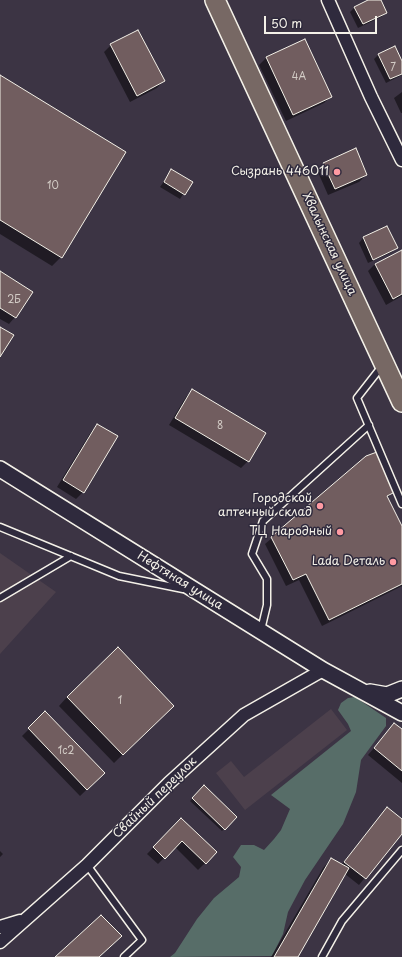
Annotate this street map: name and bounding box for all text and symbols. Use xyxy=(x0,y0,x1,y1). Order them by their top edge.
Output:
scale bar xyxy=(266,8,379,34)
text: 50 m xyxy=(271,14,302,32)
house number: 7 xyxy=(390,62,396,74)
house number: 4А xyxy=(292,71,306,83)
place label: Сызрань 446011 xyxy=(231,165,329,179)
marker: Сызрань 446011 xyxy=(332,167,342,177)
house number: 10 xyxy=(47,180,59,192)
street label: Хвалынская улица xyxy=(299,190,359,298)
house number: 2Б xyxy=(7,294,21,306)
house number: 8 xyxy=(217,420,223,432)
place label: Городской аптечный склад xyxy=(218,492,312,520)
marker: Городской аптечный склад xyxy=(315,501,325,511)
place label: ТЦ Народный xyxy=(249,525,332,539)
marker: ТЦ Народный xyxy=(335,527,345,537)
street label: Нефтяная улица xyxy=(134,549,226,613)
place label: Lada Dеталь xyxy=(312,555,385,569)
marker: Lada Dеталь xyxy=(388,557,398,567)
house number: 1 xyxy=(118,695,122,707)
house number: 1с2 xyxy=(58,745,74,757)
street label: Свайный переулок xyxy=(110,754,200,842)

